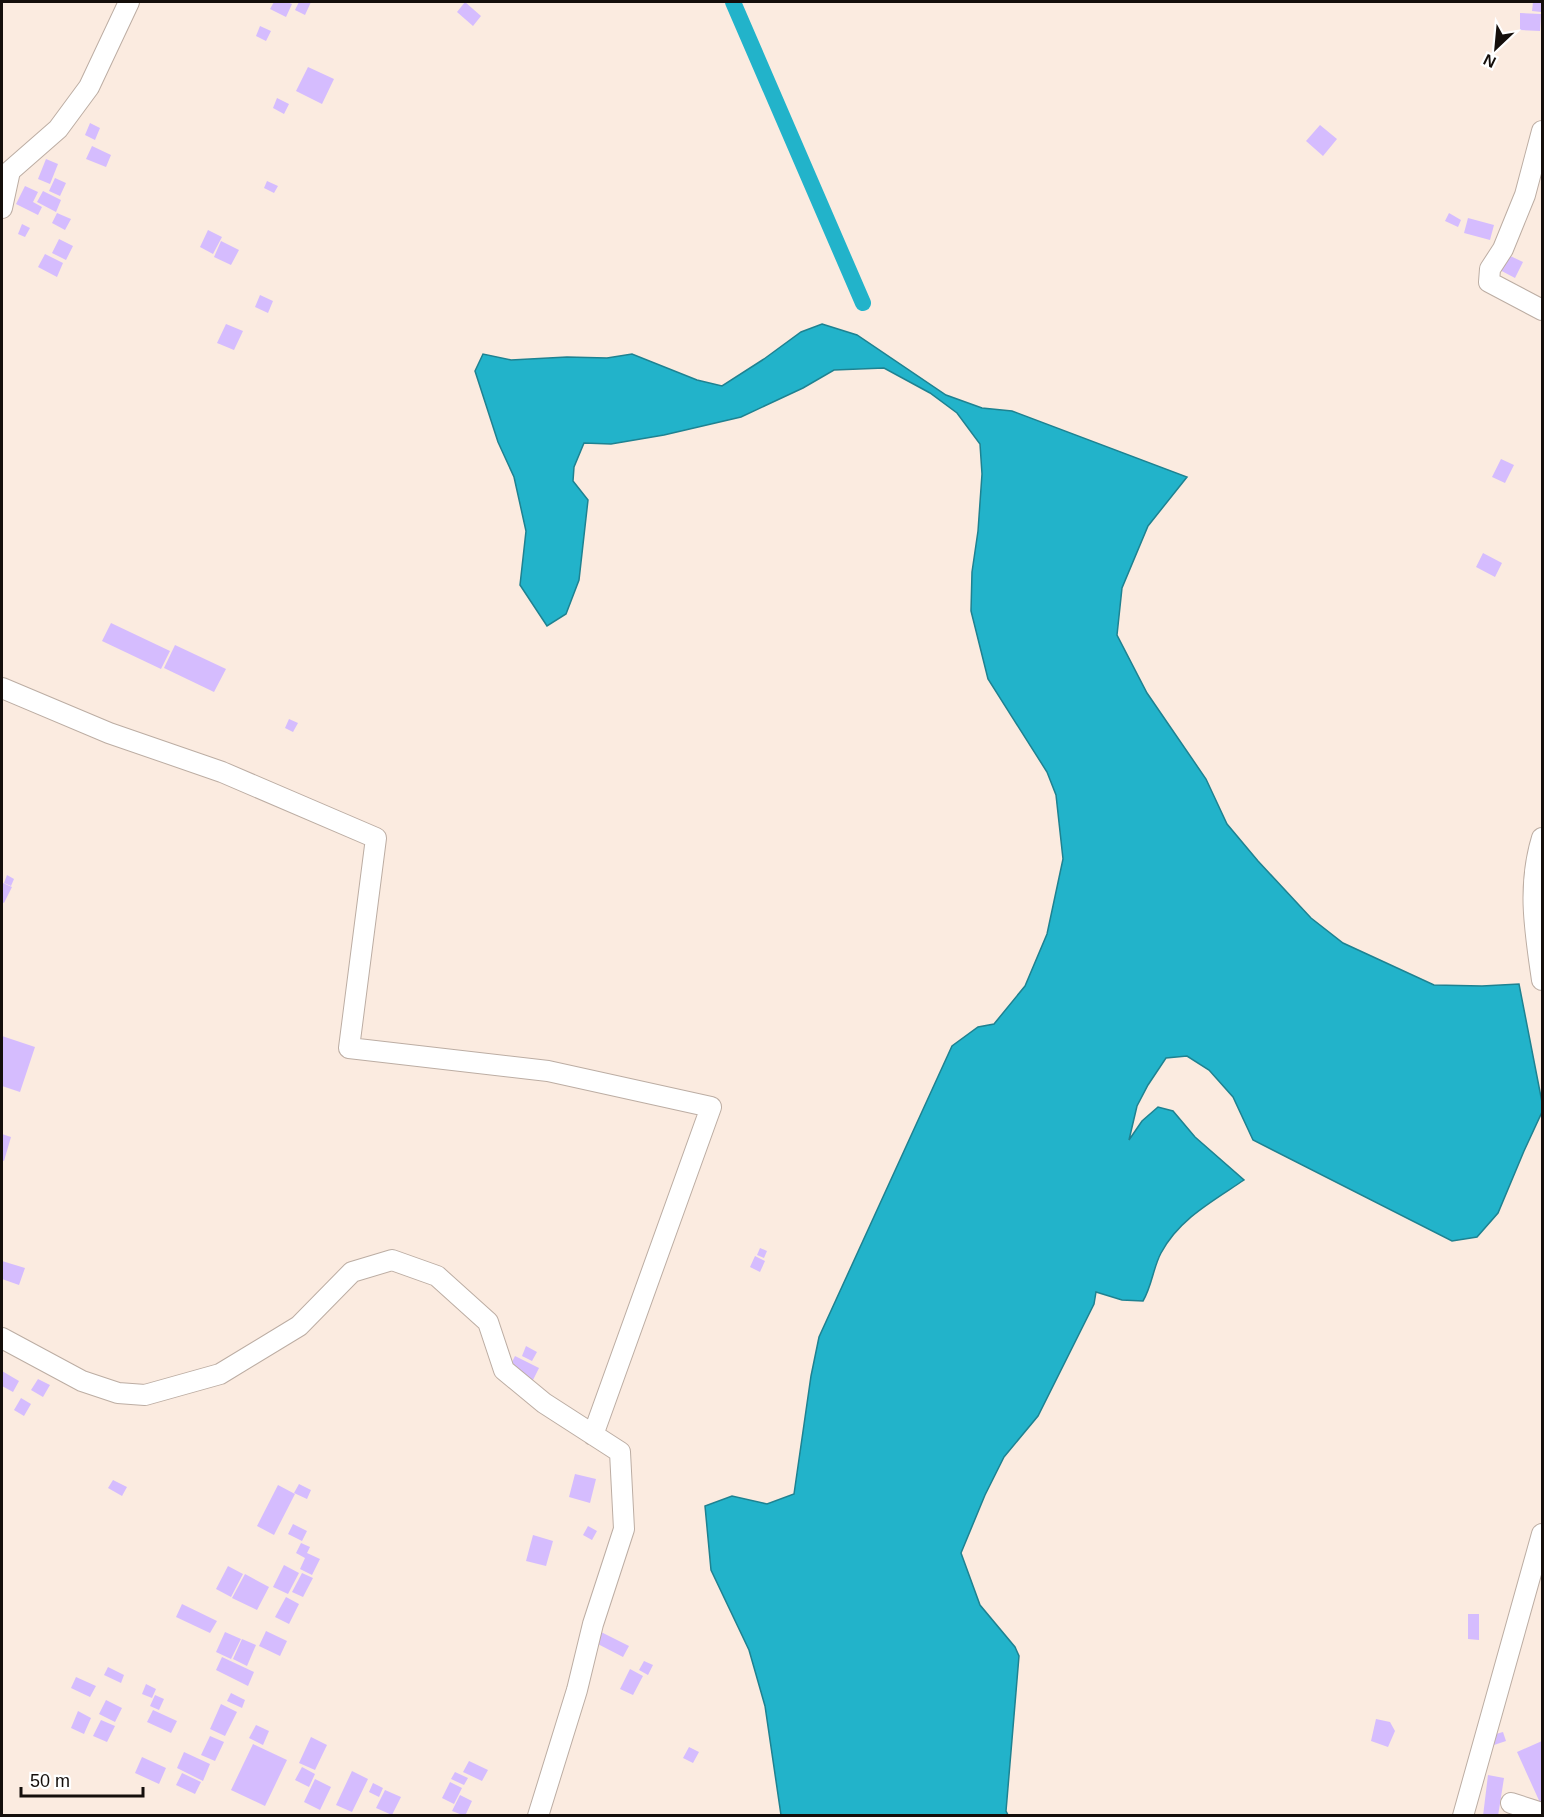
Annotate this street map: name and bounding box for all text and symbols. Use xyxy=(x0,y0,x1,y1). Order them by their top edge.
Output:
north arrow xyxy=(1466,18,1526,78)
text: N xyxy=(1481,51,1499,71)
scale bar xyxy=(21,1760,142,1798)
text: 50 m xyxy=(30,1771,70,1791)

